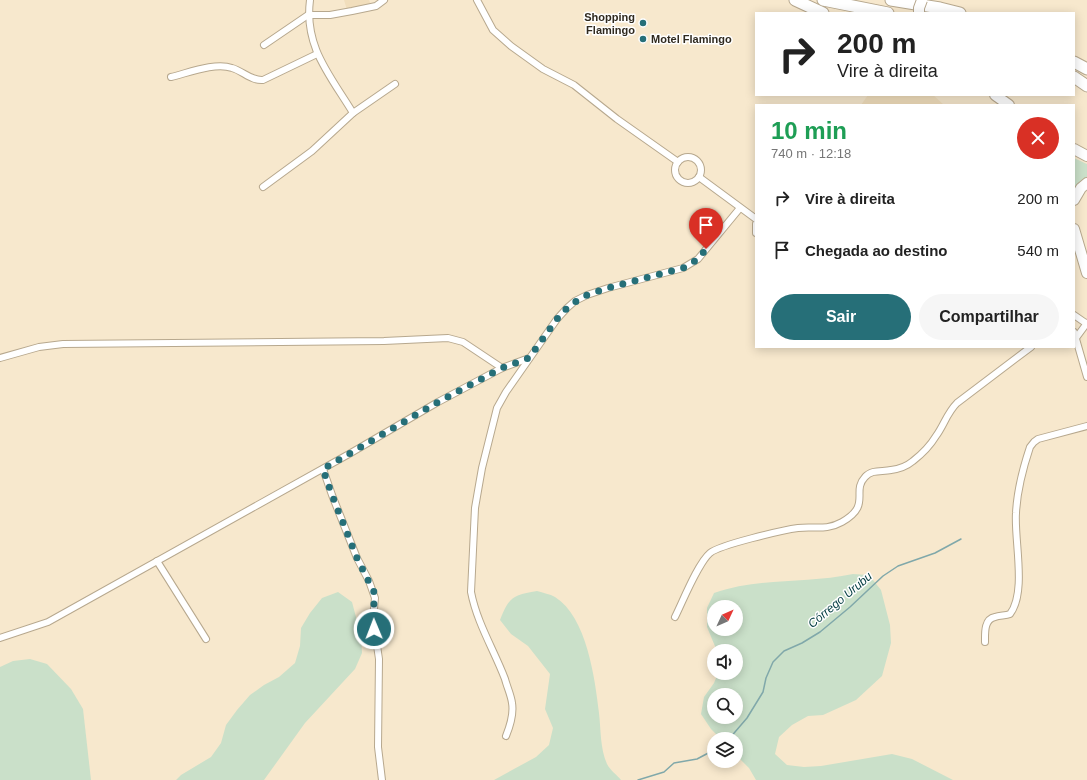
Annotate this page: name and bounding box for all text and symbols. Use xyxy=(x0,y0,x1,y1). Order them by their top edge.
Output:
place label: Shopping Flamingo xyxy=(584,11,635,36)
marker: Shopping Flamingo xyxy=(638,18,648,28)
icon: right xyxy=(771,28,823,80)
text: 200 m xyxy=(837,28,916,59)
place label: Motel Flamingo xyxy=(651,33,732,45)
marker: Motel Flamingo xyxy=(638,34,648,44)
text: Vire à direita xyxy=(837,61,938,81)
text: 10 min xyxy=(771,117,847,144)
button: close xyxy=(1017,117,1059,159)
text: 740 m · 12:18 xyxy=(771,146,851,161)
icon: right xyxy=(771,187,793,209)
text: Vire à direita xyxy=(805,190,895,207)
text: 200 m xyxy=(1017,190,1059,207)
pin xyxy=(689,208,723,249)
icon: arrive xyxy=(695,214,717,236)
icon: arrive xyxy=(771,239,793,261)
text: Chegada ao destino xyxy=(805,242,948,259)
text: 540 m xyxy=(1017,242,1059,259)
button: Sair xyxy=(771,294,911,340)
button: Compartilhar xyxy=(919,294,1059,340)
water label: Córrego Urubu xyxy=(805,569,875,631)
north arrow xyxy=(707,600,743,636)
map controls xyxy=(707,600,743,768)
position arrow xyxy=(353,608,395,650)
button: sound xyxy=(707,644,743,680)
button: search xyxy=(707,688,743,724)
button: layers xyxy=(707,732,743,768)

